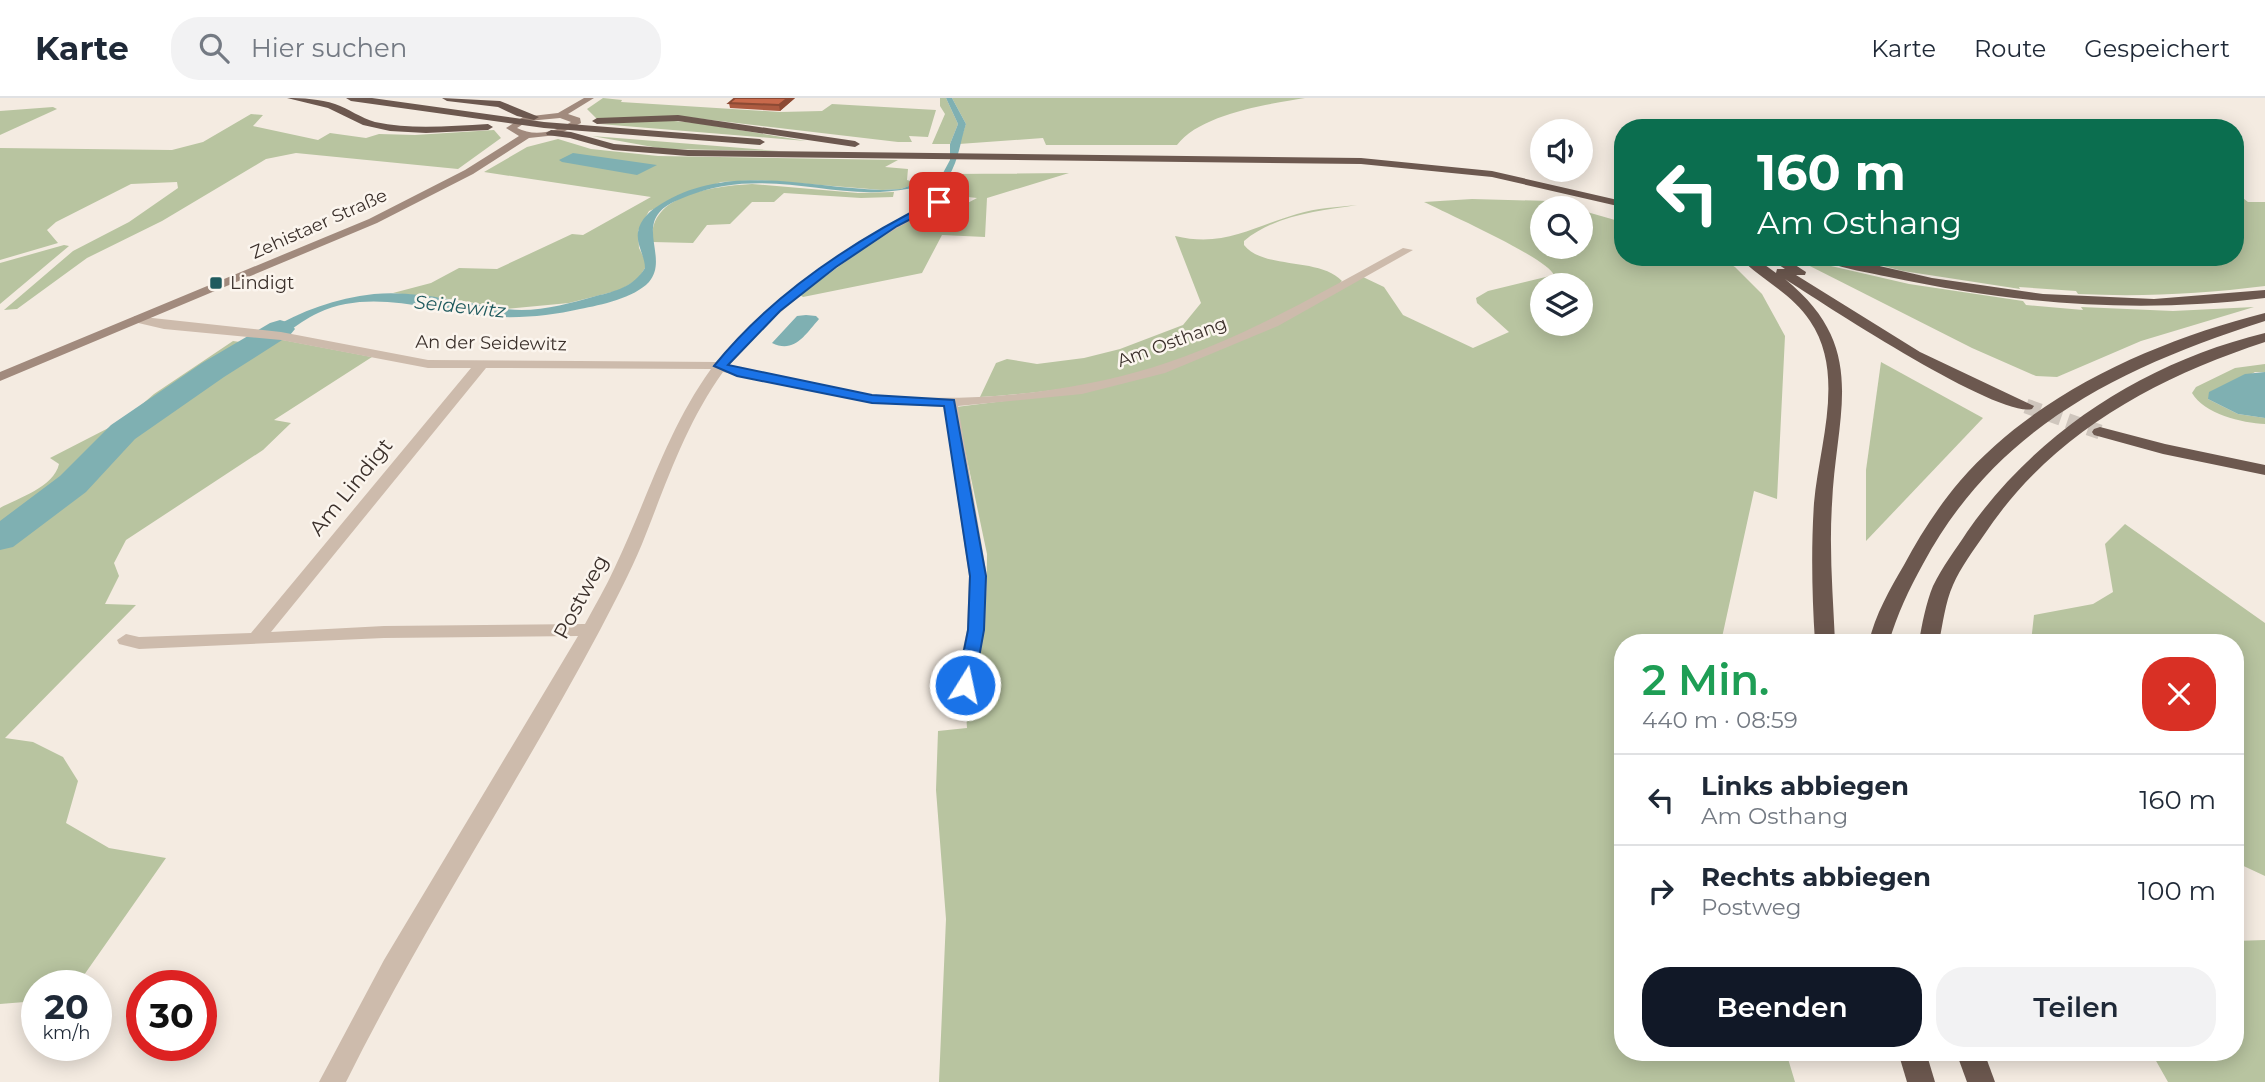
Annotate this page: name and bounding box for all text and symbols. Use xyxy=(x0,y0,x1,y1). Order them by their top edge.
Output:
search box xyxy=(171,17,661,80)
text: Karte xyxy=(35,28,129,68)
icon: search xyxy=(195,29,233,67)
text: Hier suchen xyxy=(251,32,407,64)
text: Karte xyxy=(1871,34,1936,63)
text: Route xyxy=(1974,34,2046,63)
text: Gespeichert xyxy=(2084,34,2230,63)
map controls xyxy=(1530,119,1593,336)
button: sound xyxy=(1530,119,1593,182)
text: 160 m xyxy=(1757,143,1906,202)
icon: left xyxy=(1642,147,1733,238)
pin xyxy=(909,172,969,232)
icon: arrive xyxy=(920,183,958,221)
street label: Zehistaer Straße xyxy=(247,184,391,264)
button: search xyxy=(1530,196,1593,259)
text: Am Osthang xyxy=(1757,203,1962,242)
place label: Lindigt xyxy=(230,272,294,294)
button: layers xyxy=(1530,273,1593,336)
marker: Lindigt xyxy=(208,275,224,291)
water label: Seidewitz xyxy=(413,290,507,323)
street label: Am Osthang xyxy=(1114,312,1230,372)
street label: An der Seidewitz xyxy=(415,331,567,355)
street label: Am Lindigt xyxy=(304,433,397,540)
street label: Postweg xyxy=(548,550,613,643)
position arrow xyxy=(928,648,1002,722)
text: 2 Min. xyxy=(1642,654,1769,706)
button: close xyxy=(2142,657,2216,731)
text: 440 m · 08:59 xyxy=(1642,706,1798,734)
text: Links abbiegen xyxy=(1701,770,1909,802)
icon: left xyxy=(1642,781,1680,819)
text: 160 m xyxy=(2139,784,2216,816)
text: Am Osthang xyxy=(1701,802,1848,830)
text: Rechts abbiegen xyxy=(1701,861,1931,893)
icon: right xyxy=(1642,872,1680,910)
text: 100 m xyxy=(2138,875,2216,907)
text: Postweg xyxy=(1701,893,1802,921)
button: Beenden xyxy=(1642,967,1922,1047)
button: Teilen xyxy=(1936,967,2216,1047)
speed limit sign: 30 xyxy=(126,970,217,1061)
text: 20 xyxy=(44,985,89,1028)
text: km/h xyxy=(42,1022,91,1044)

